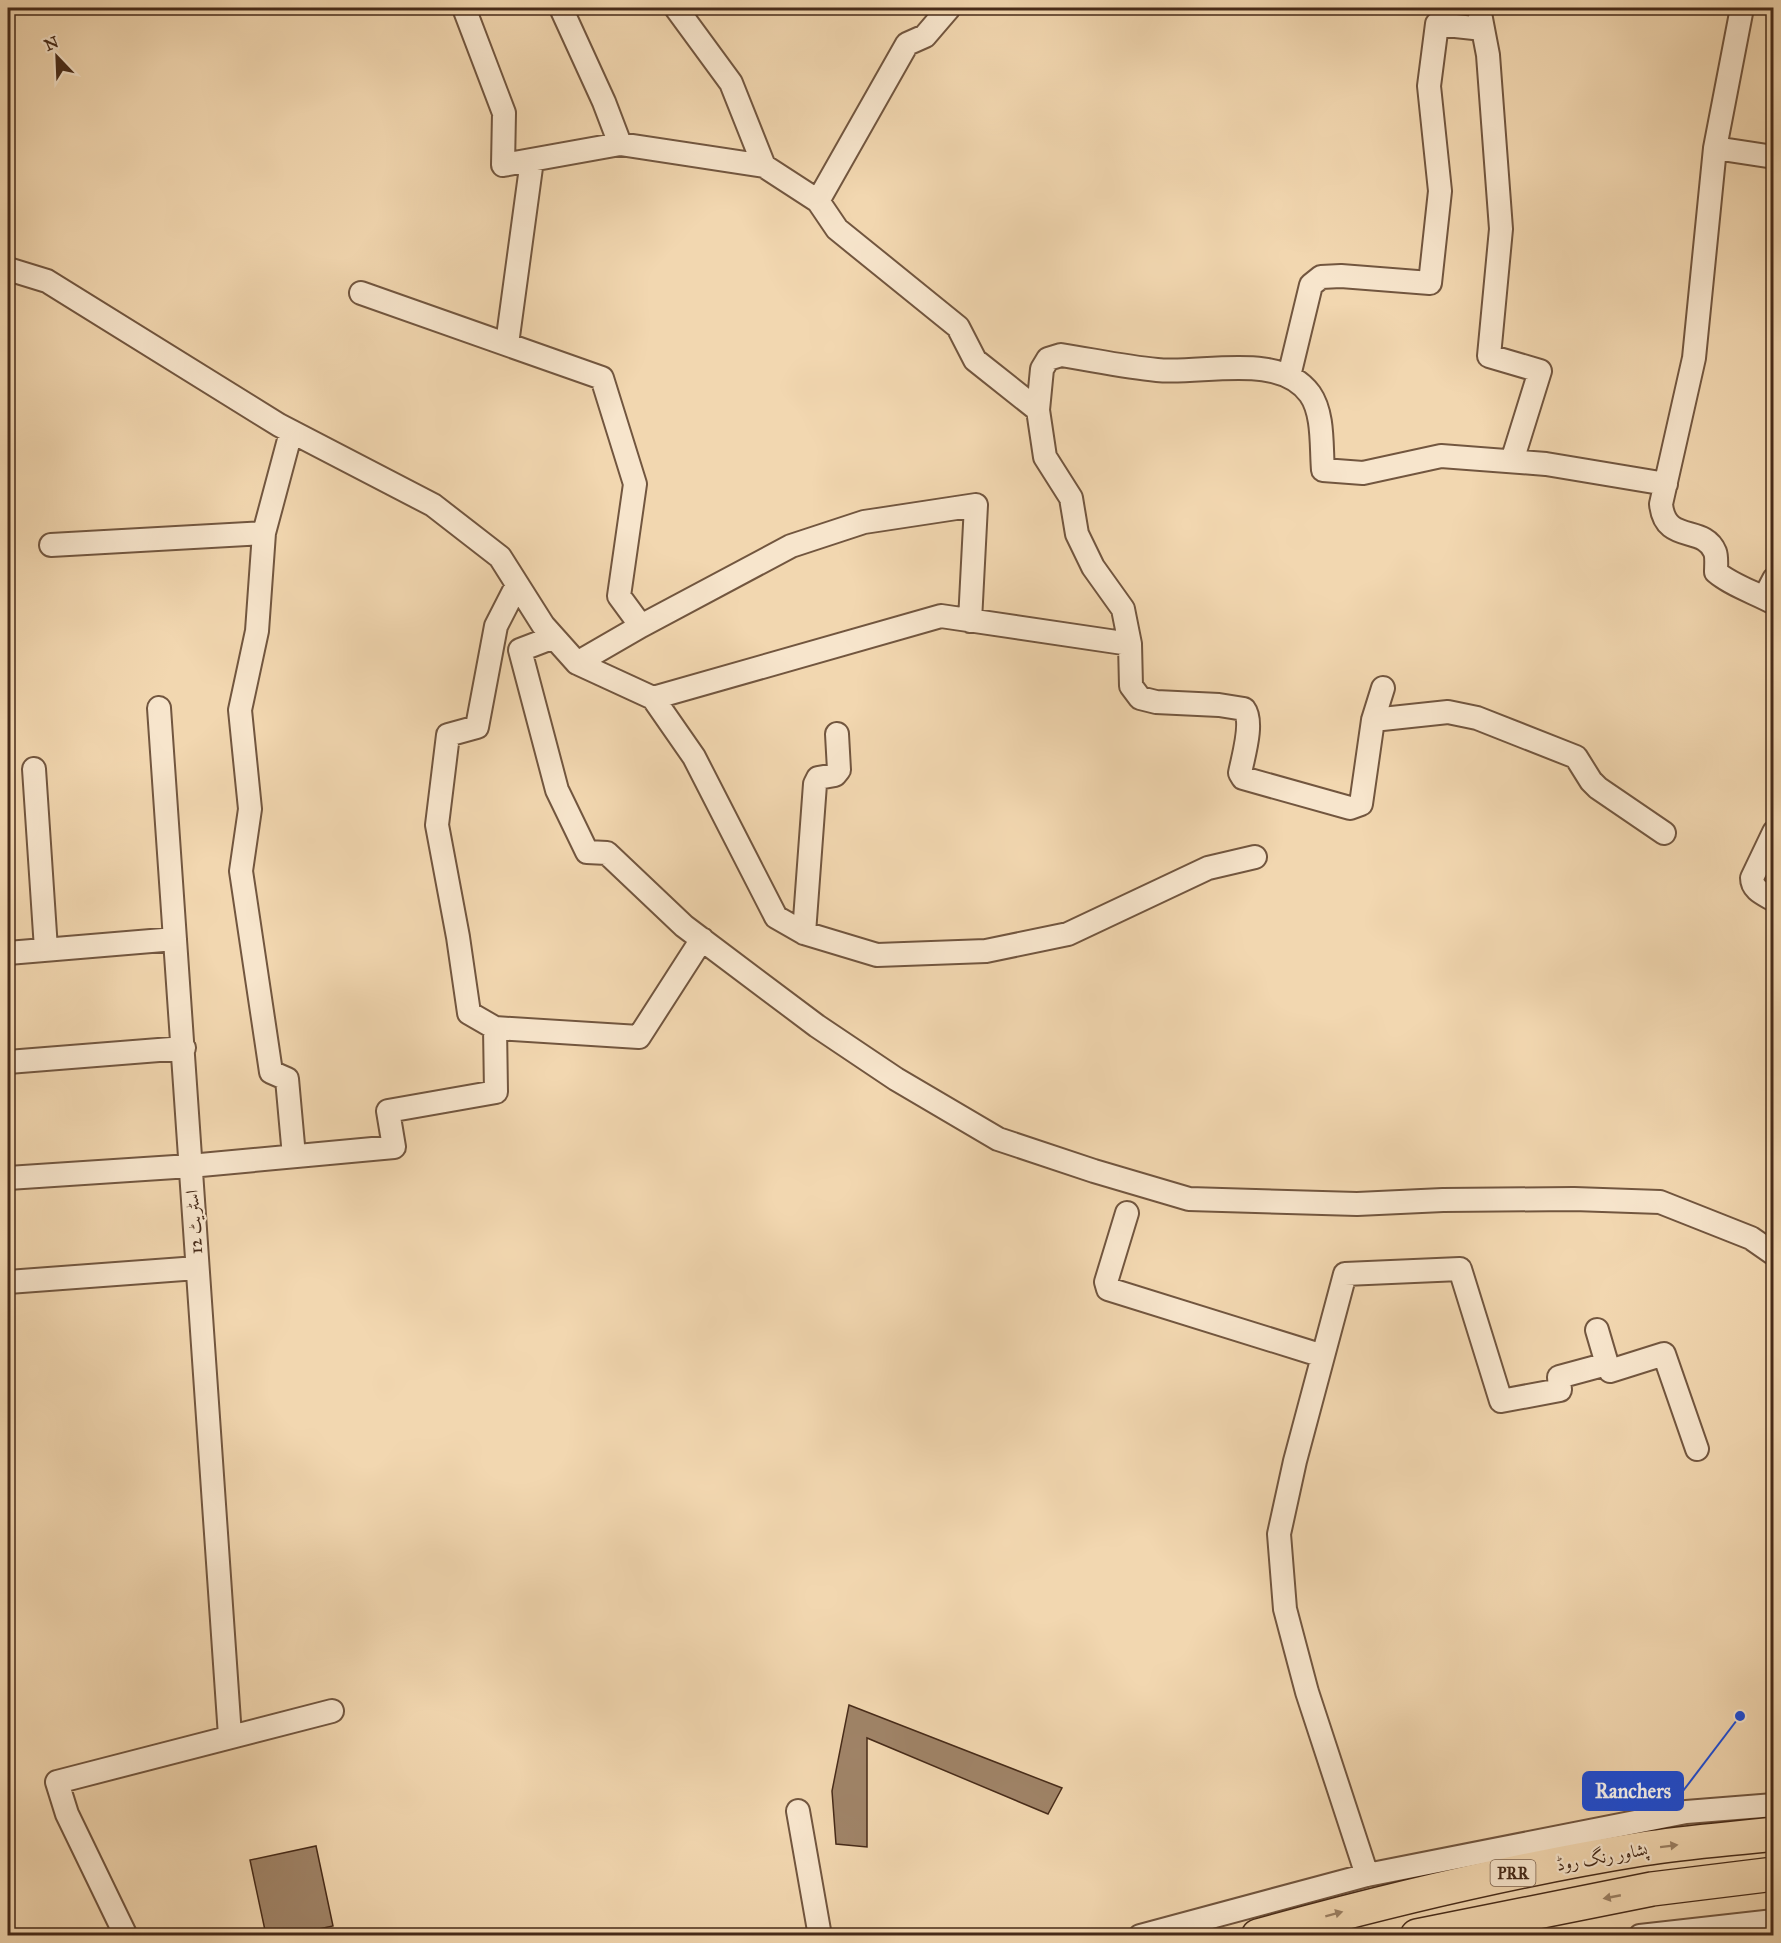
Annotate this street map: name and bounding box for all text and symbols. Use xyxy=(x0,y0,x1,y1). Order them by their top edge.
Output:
north arrow xyxy=(27,27,87,87)
text: N xyxy=(41,32,62,55)
street label: اسٹریٹ 12 xyxy=(181,1189,208,1255)
callout: Ranchers xyxy=(1583,1772,1683,1810)
text: Ranchers xyxy=(1595,1779,1672,1803)
street label: پشاور رنگ روڈ xyxy=(1554,1837,1651,1877)
one-way arrow xyxy=(1660,1841,1679,1850)
road number: PRR xyxy=(1490,1860,1536,1886)
one-way arrow xyxy=(1602,1893,1621,1902)
one-way arrow xyxy=(1325,1909,1344,1919)

